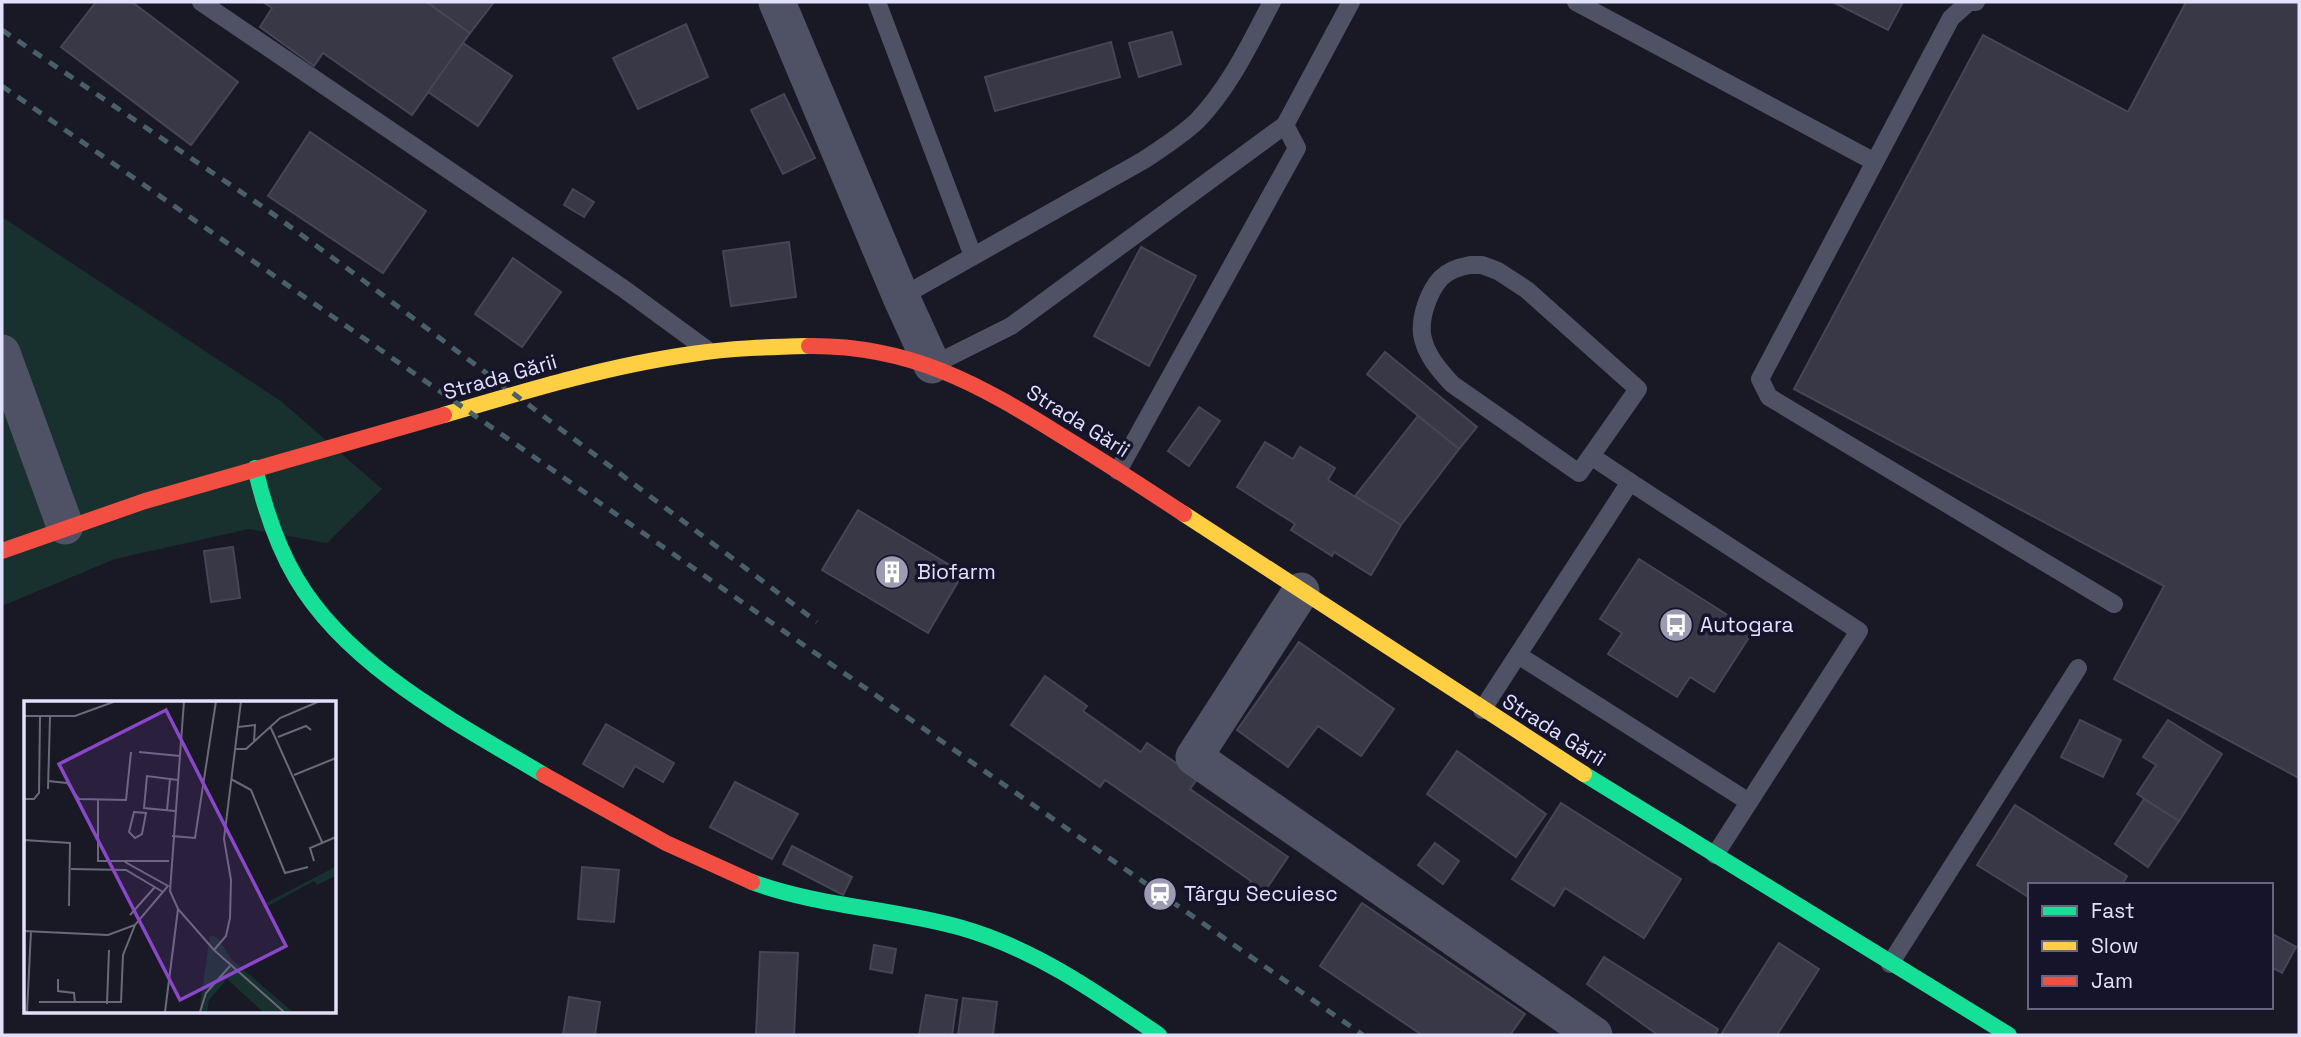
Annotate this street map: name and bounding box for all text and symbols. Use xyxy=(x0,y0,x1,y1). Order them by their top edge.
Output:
street label: Strada Gării xyxy=(440,347,560,406)
street label: Strada Gării xyxy=(1021,378,1135,463)
building icon: Biofarm xyxy=(873,553,911,591)
place label: Biofarm xyxy=(917,558,996,585)
bus stop icon: Autogara xyxy=(1657,606,1695,644)
place label: Autogara xyxy=(1700,611,1794,638)
street label: Strada Gării xyxy=(1497,687,1611,772)
inset map xyxy=(24,701,336,1012)
station icon: Târgu Secuiesc xyxy=(1141,875,1179,913)
place label: Târgu Secuiesc xyxy=(1184,880,1338,907)
legend xyxy=(2028,883,2273,1009)
text: Fast xyxy=(2091,897,2135,924)
text: Slow xyxy=(2091,932,2139,959)
text: Jam xyxy=(2091,967,2133,994)

